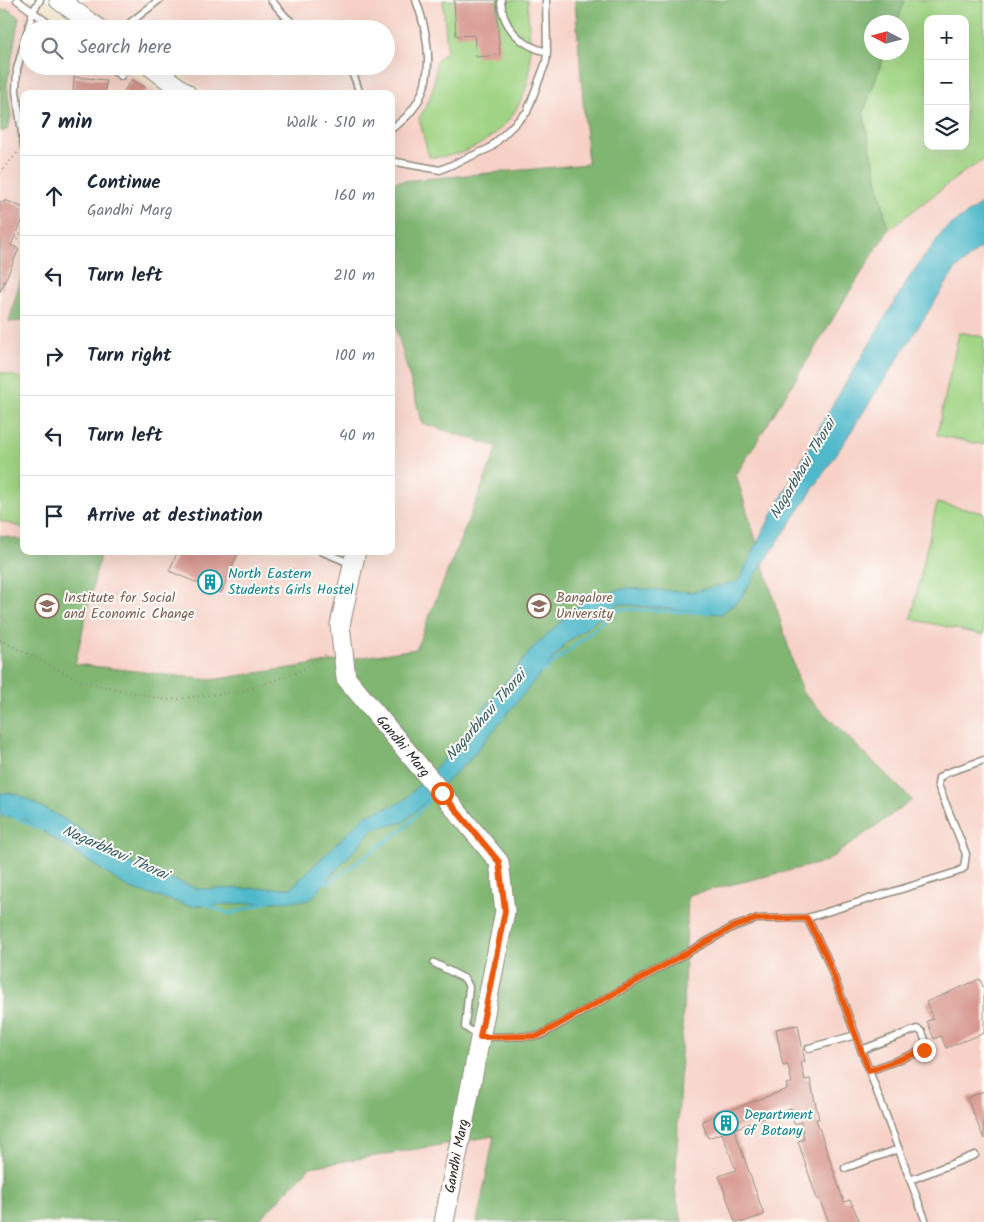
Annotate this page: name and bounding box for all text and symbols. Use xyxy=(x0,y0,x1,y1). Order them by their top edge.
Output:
north arrow xyxy=(864,15,909,60)
map controls xyxy=(924,15,969,150)
button: + xyxy=(924,15,969,60)
search box xyxy=(20,20,395,75)
text: Search here xyxy=(78,33,172,63)
icon: search xyxy=(38,34,66,62)
button: − xyxy=(924,60,969,105)
button: layers xyxy=(924,105,969,150)
text: 7 min xyxy=(40,106,92,139)
text: Walk · 510 m xyxy=(286,110,375,135)
text: Continue xyxy=(87,168,160,198)
icon: ahead xyxy=(40,182,68,210)
text: 160 m xyxy=(334,183,375,208)
text: Gandhi Marg xyxy=(87,198,173,223)
text: Turn left xyxy=(87,261,162,291)
icon: left xyxy=(40,262,68,290)
text: 210 m xyxy=(334,263,375,288)
text: Turn right xyxy=(87,341,172,371)
icon: right xyxy=(40,342,68,370)
text: 100 m xyxy=(335,343,375,368)
water label: Nagarbhavi Thorai xyxy=(763,411,844,524)
text: Turn left xyxy=(87,421,162,451)
icon: left xyxy=(40,422,68,450)
text: 40 m xyxy=(339,423,375,448)
text: Arrive at destination xyxy=(87,501,263,531)
icon: arrive xyxy=(40,502,68,530)
place label: North Eastern Students Girls Hostel xyxy=(228,563,354,601)
building icon: North Eastern Students Girls Hostel xyxy=(197,569,223,595)
place label: Institute for Social and Economic Change xyxy=(64,587,195,625)
place label: Bangalore University xyxy=(556,587,614,625)
school or university icon: Institute for Social and Economic Change xyxy=(34,593,60,619)
school or university icon: Bangalore University xyxy=(526,593,552,619)
water label: Nagarbhavi Thorai xyxy=(440,663,535,767)
street label: Gandhi Marg xyxy=(370,711,435,782)
route start xyxy=(431,782,454,805)
water label: Nagarbhavi Thorai xyxy=(58,819,175,888)
route end xyxy=(913,1039,936,1062)
place label: Department of Botany xyxy=(744,1104,814,1142)
building icon: Department of Botany xyxy=(713,1110,739,1136)
street label: Gandhi Marg xyxy=(439,1117,475,1195)

